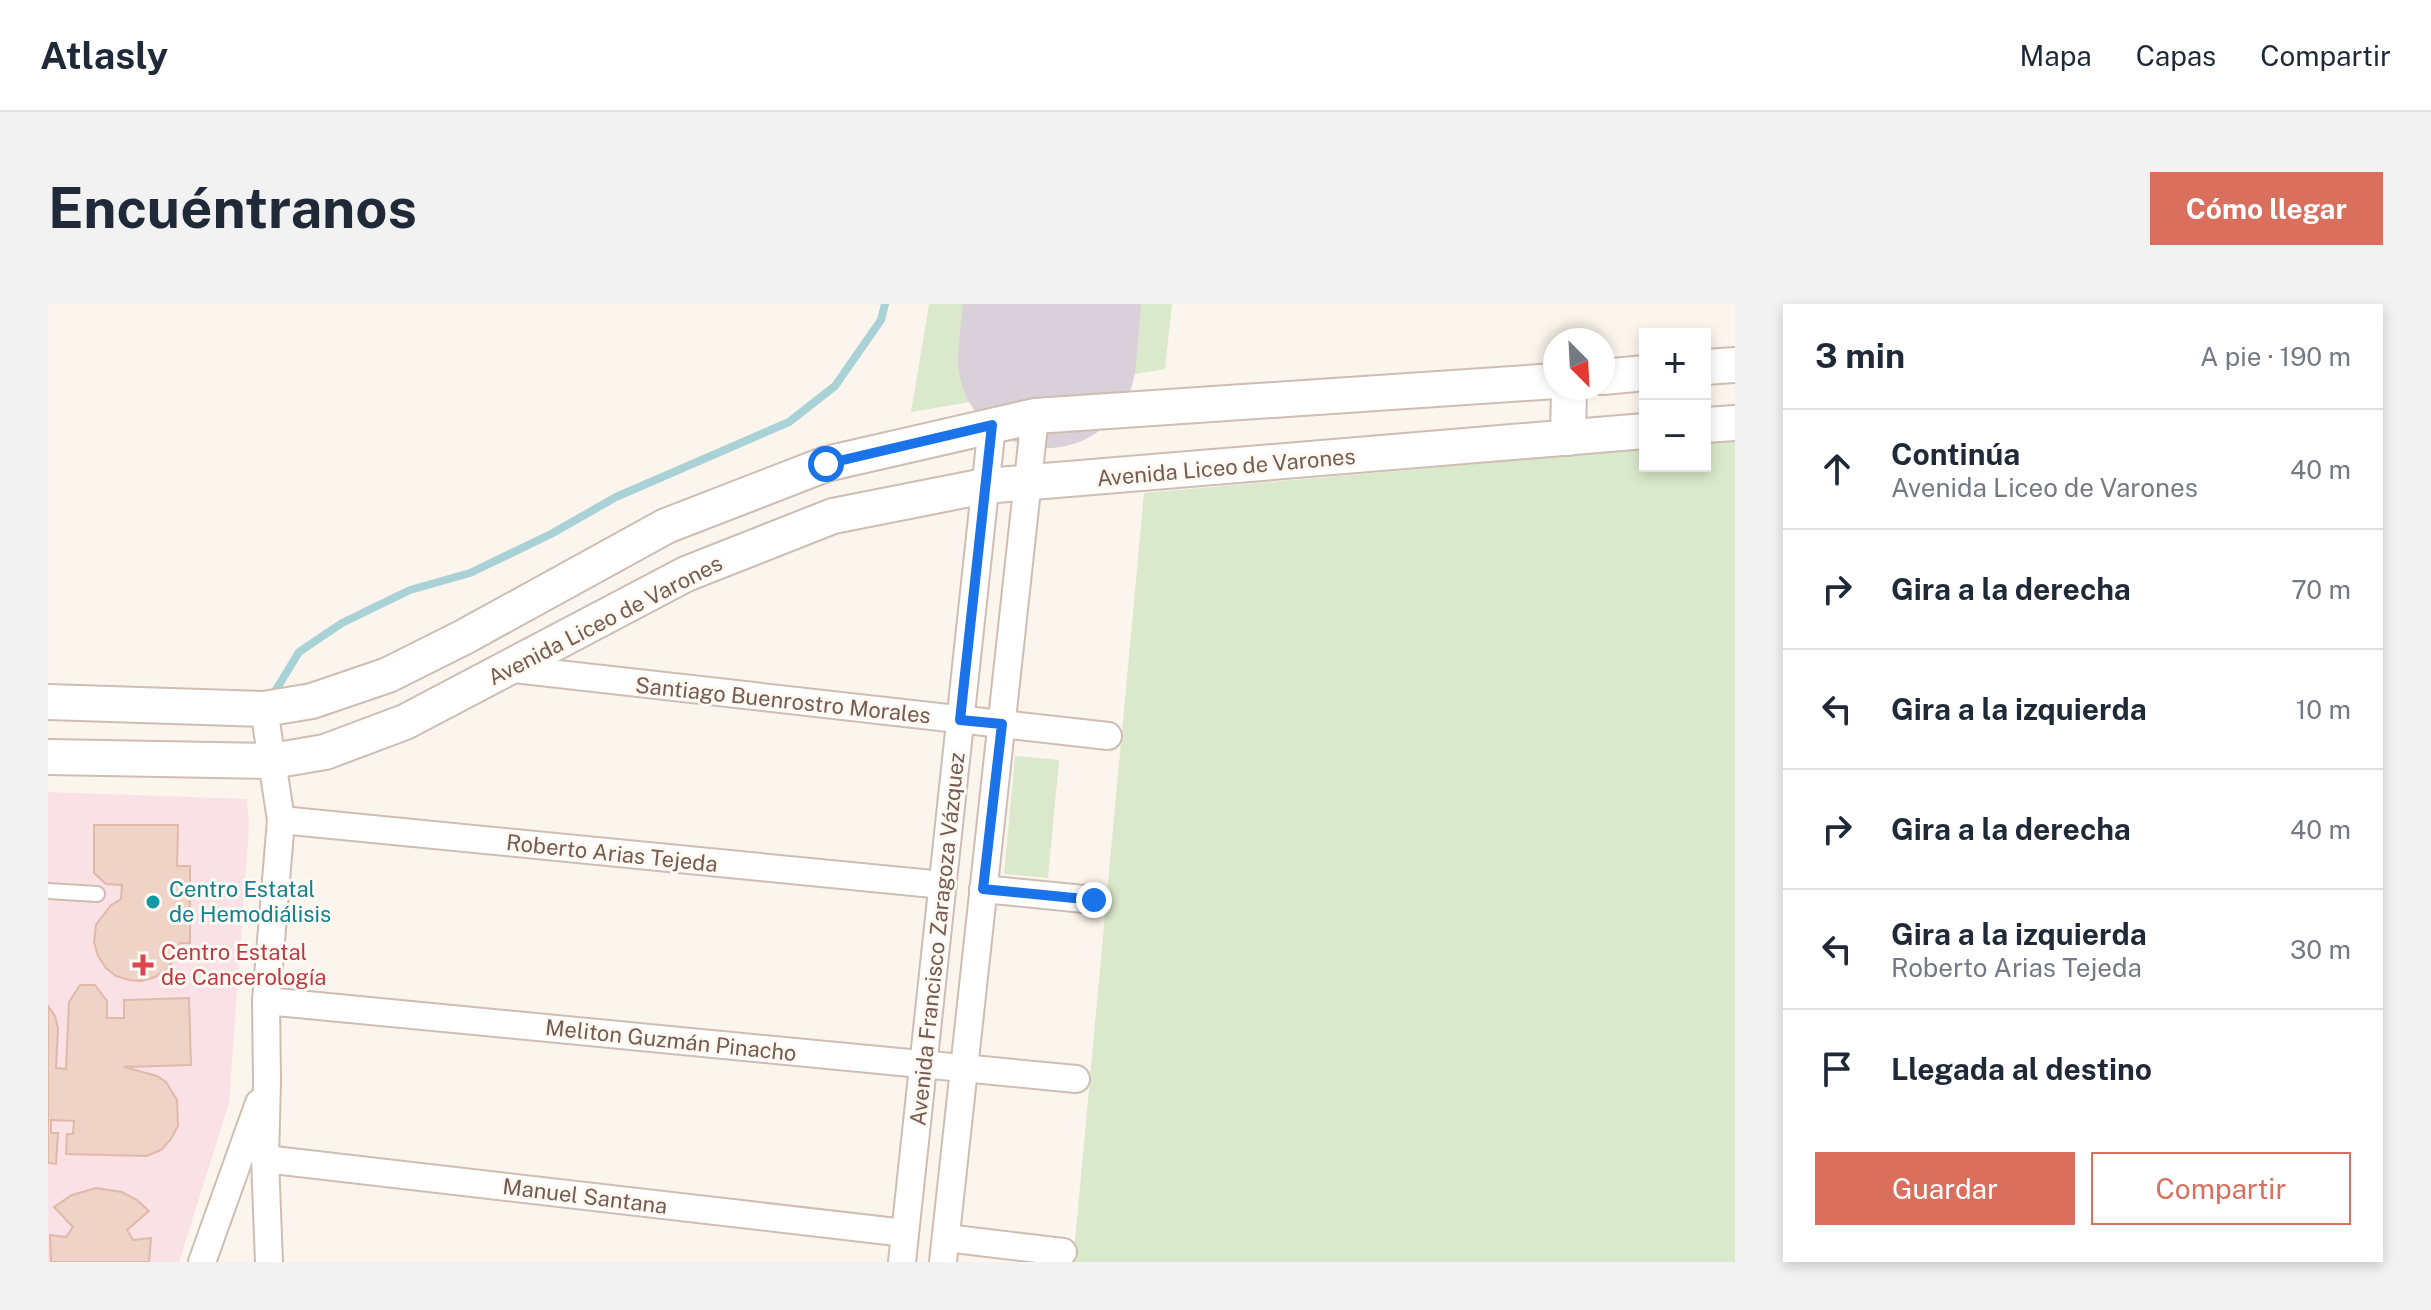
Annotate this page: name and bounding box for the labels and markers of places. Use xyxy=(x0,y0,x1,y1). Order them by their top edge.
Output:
place label: Centro Estatal de Hemodiálisis xyxy=(169,876,331,927)
marker: Centro Estatal de Hemodiálisis xyxy=(144,893,162,911)
place label: Centro Estatal de Cancerología xyxy=(161,939,327,990)
marker: Centro Estatal de Cancerología xyxy=(132,954,154,976)

